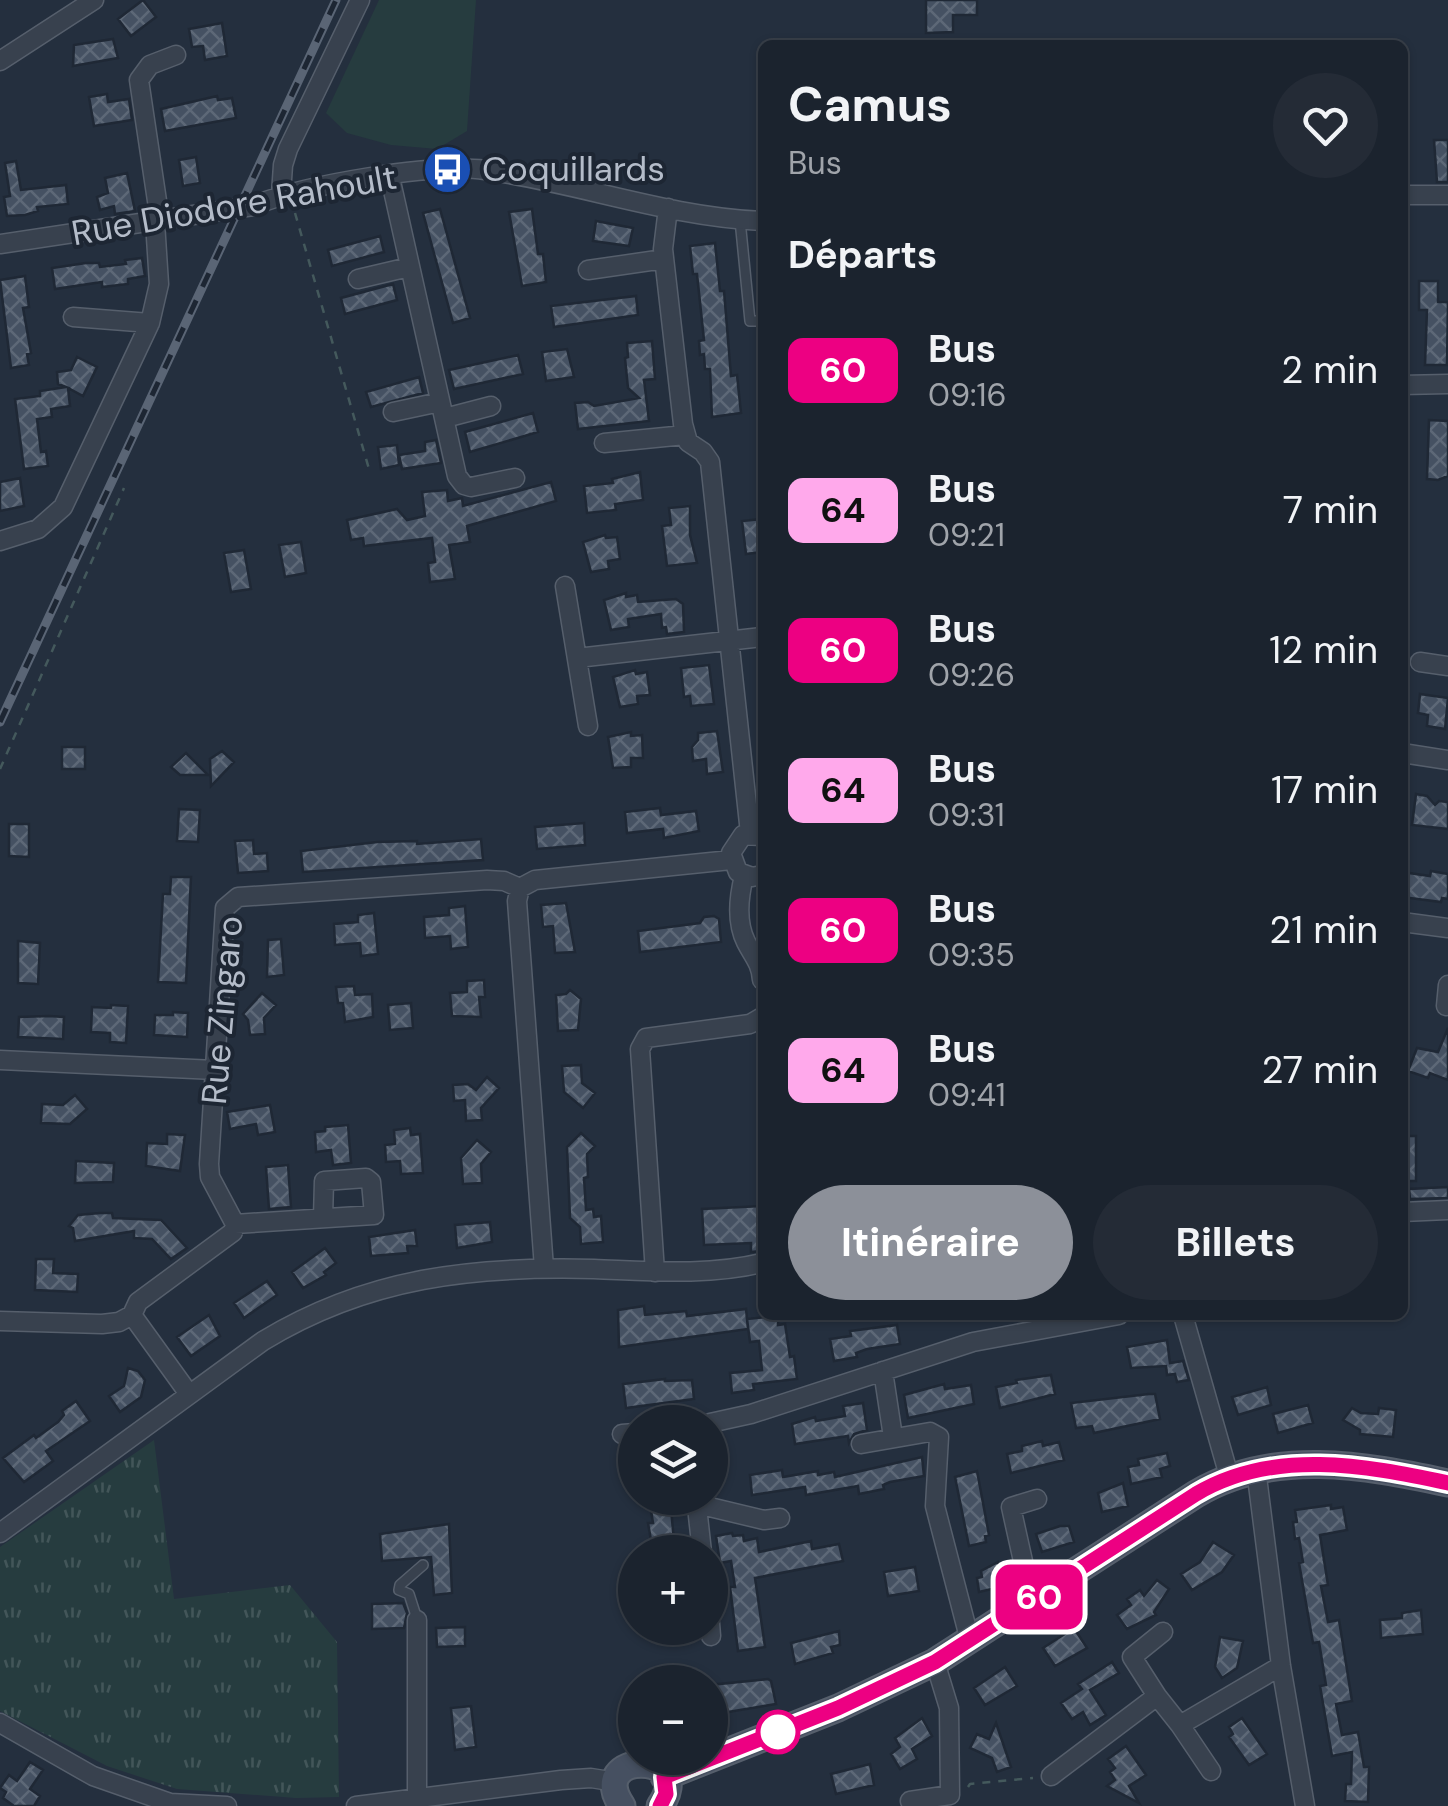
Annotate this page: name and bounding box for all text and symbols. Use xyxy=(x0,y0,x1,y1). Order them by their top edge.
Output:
text: Camus xyxy=(788,73,952,136)
button: heart xyxy=(1273,73,1378,178)
text: Bus xyxy=(788,142,842,184)
bus stop icon: Coquillards xyxy=(421,143,473,195)
place label: Coquillards xyxy=(482,146,665,192)
street label: Rue Diodore Rahoult xyxy=(68,154,400,256)
text: Départs xyxy=(788,230,937,280)
text: Bus xyxy=(928,324,996,374)
text: 2 min xyxy=(1281,345,1378,395)
text: 60 xyxy=(820,347,866,393)
text: 09:16 xyxy=(928,374,1007,416)
text: Bus xyxy=(928,464,996,514)
text: 7 min xyxy=(1283,485,1378,535)
text: 64 xyxy=(821,487,865,533)
text: 09:21 xyxy=(928,514,1005,556)
text: Bus xyxy=(928,604,996,654)
text: 12 min xyxy=(1269,625,1378,675)
text: 60 xyxy=(820,627,866,673)
text: 09:26 xyxy=(928,654,1015,696)
text: Bus xyxy=(928,744,996,794)
text: 17 min xyxy=(1271,765,1378,815)
text: 64 xyxy=(821,767,865,813)
text: 09:31 xyxy=(928,794,1005,836)
text: Bus xyxy=(928,884,996,934)
text: 21 min xyxy=(1269,905,1378,955)
text: 60 xyxy=(820,907,866,953)
street label: Rue Zingaro xyxy=(191,914,253,1106)
text: 09:35 xyxy=(928,934,1015,976)
text: Bus xyxy=(928,1024,996,1074)
text: 27 min xyxy=(1262,1045,1378,1095)
text: 64 xyxy=(821,1047,865,1093)
text: 09:41 xyxy=(928,1074,1006,1116)
button: Itinéraire xyxy=(788,1185,1073,1300)
button: Billets xyxy=(1093,1185,1378,1300)
map controls xyxy=(618,1405,728,1775)
button: layers xyxy=(618,1405,728,1515)
button: + xyxy=(618,1535,728,1645)
line badge: 60 xyxy=(994,1564,1084,1630)
text: 60 xyxy=(1016,1574,1062,1620)
button: − xyxy=(618,1665,728,1775)
unlabelled marker xyxy=(757,1711,799,1753)

